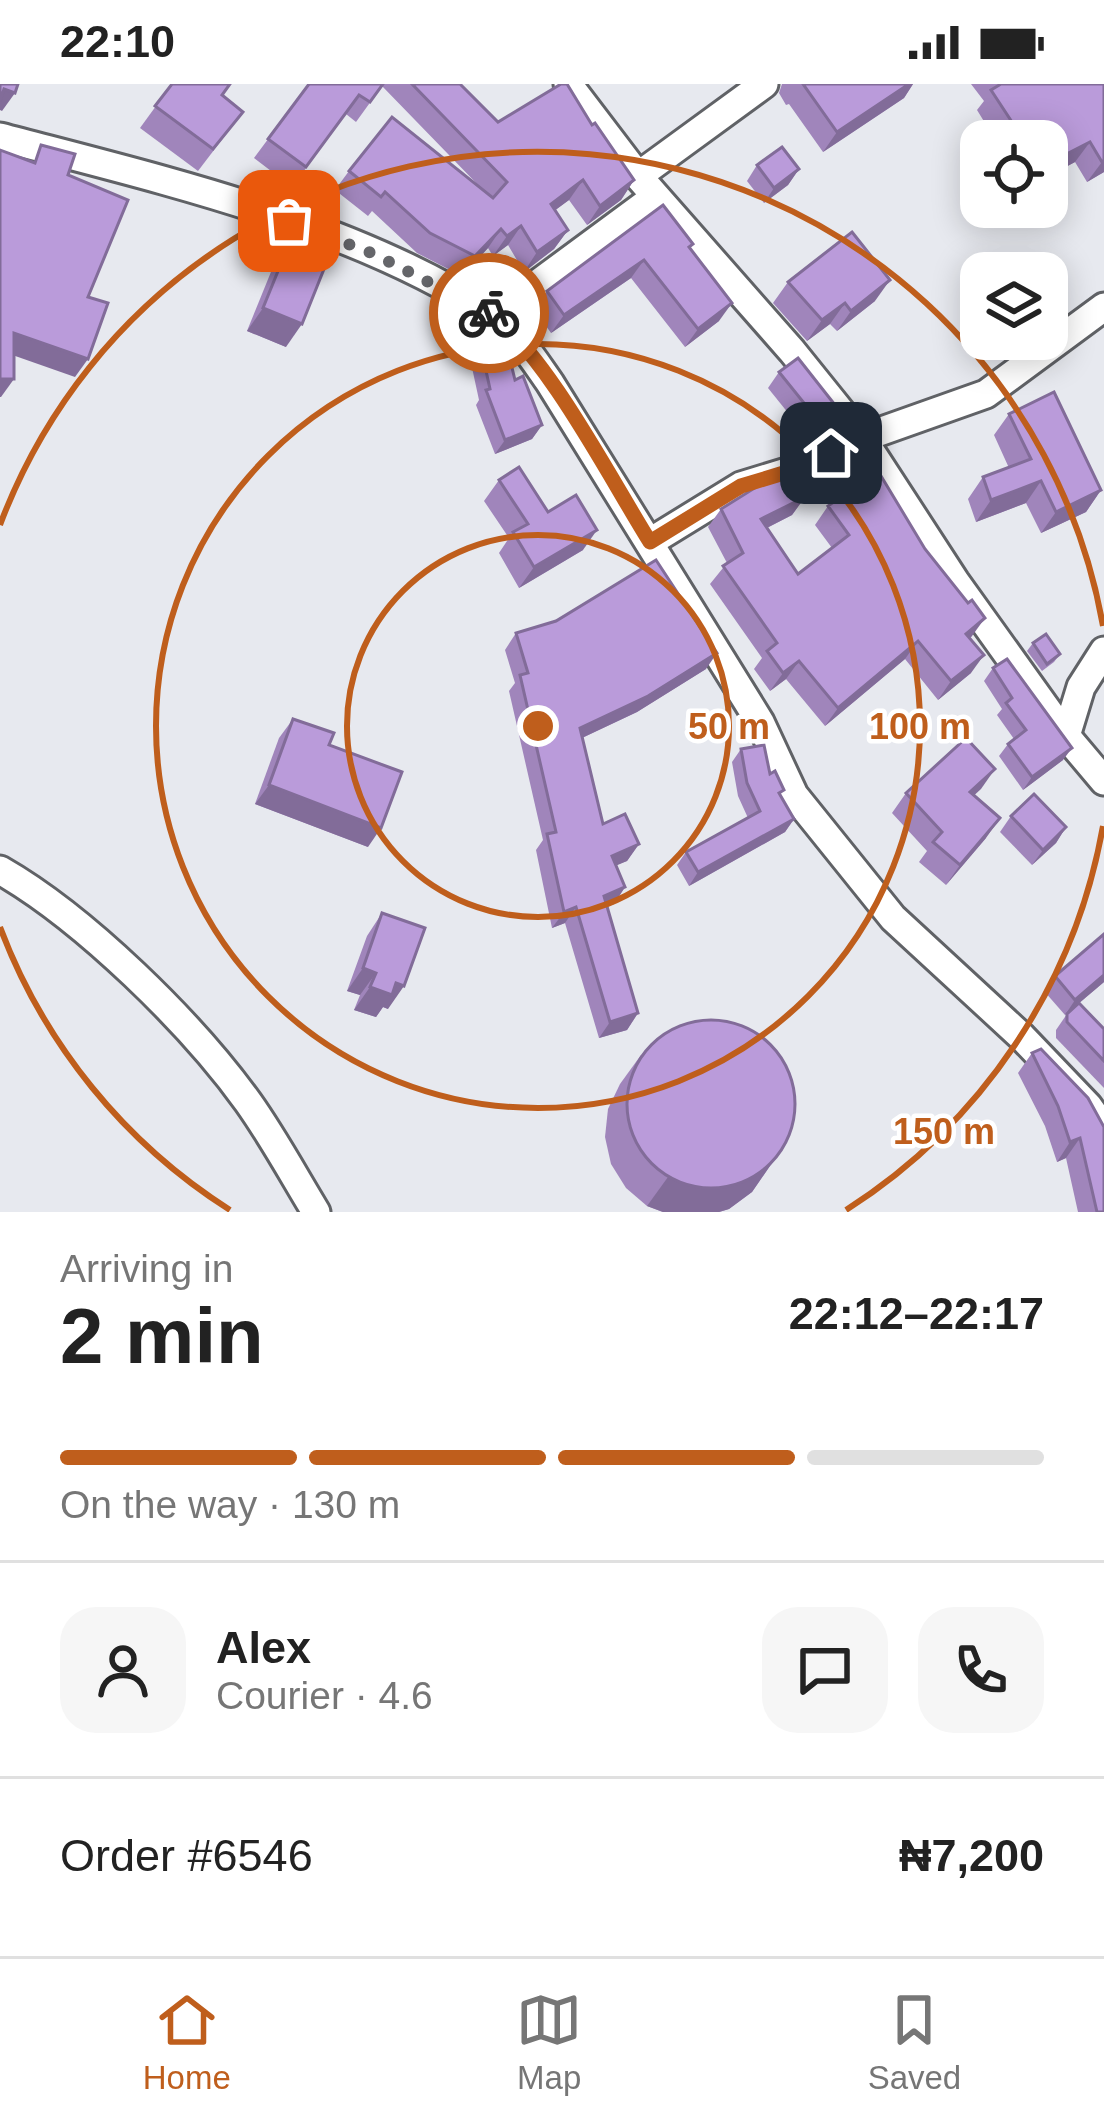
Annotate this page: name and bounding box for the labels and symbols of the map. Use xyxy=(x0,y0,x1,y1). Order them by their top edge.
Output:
pin xyxy=(238,170,340,272)
courier xyxy=(429,253,549,373)
pin xyxy=(780,402,882,504)
centre of rings xyxy=(517,705,559,747)
text: 50 m xyxy=(688,706,770,747)
text: 100 m xyxy=(869,706,971,747)
text: 150 m xyxy=(893,1111,995,1152)

